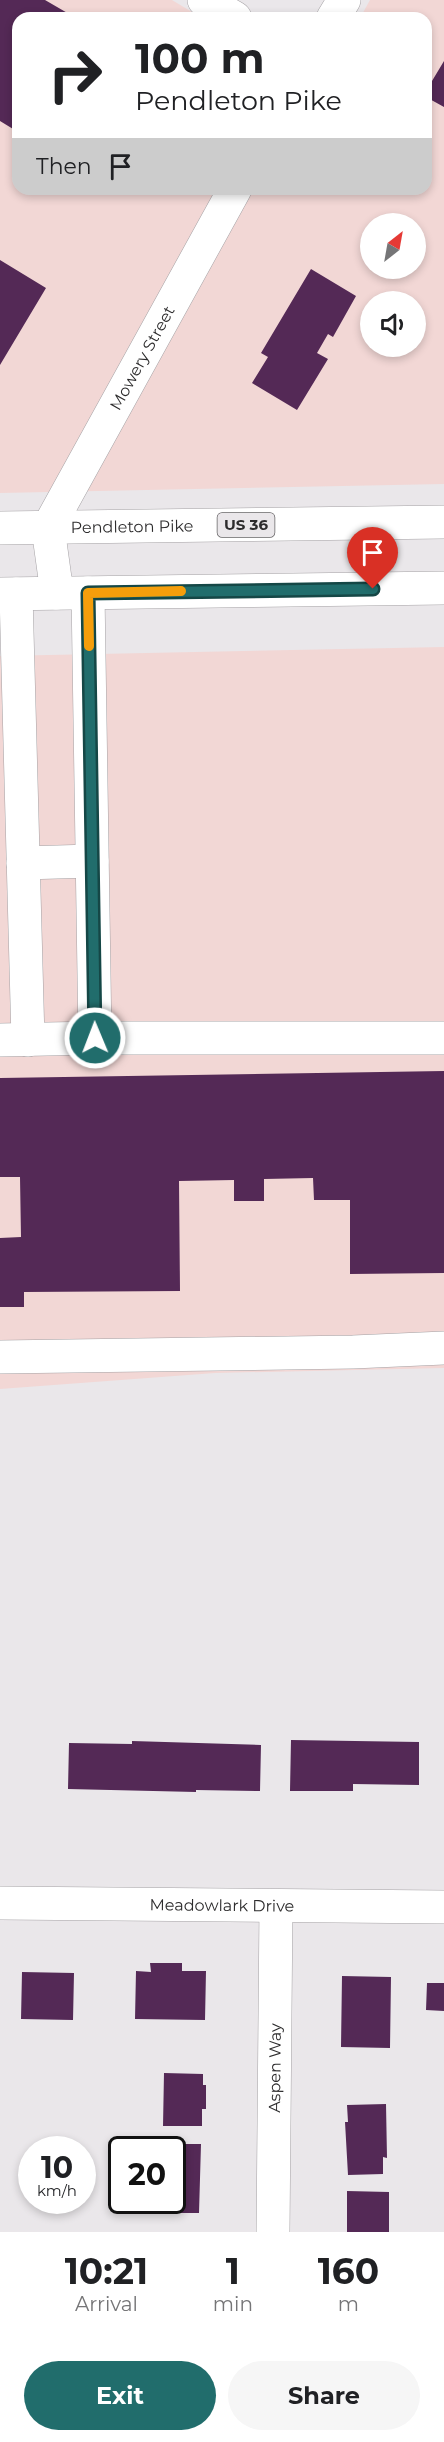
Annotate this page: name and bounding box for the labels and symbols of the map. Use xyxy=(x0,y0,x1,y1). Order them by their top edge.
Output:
north arrow xyxy=(360,213,426,279)
street label: Mowery Street xyxy=(106,302,179,413)
road number: US 36 xyxy=(218,513,274,537)
street label: Pendleton Pike xyxy=(71,516,193,537)
pin xyxy=(347,527,398,589)
position arrow xyxy=(63,1006,127,1070)
street label: Meadowlark Drive xyxy=(150,1895,294,1916)
street label: Aspen Way xyxy=(265,2023,285,2113)
speed limit sign: 20 xyxy=(108,2136,186,2214)

